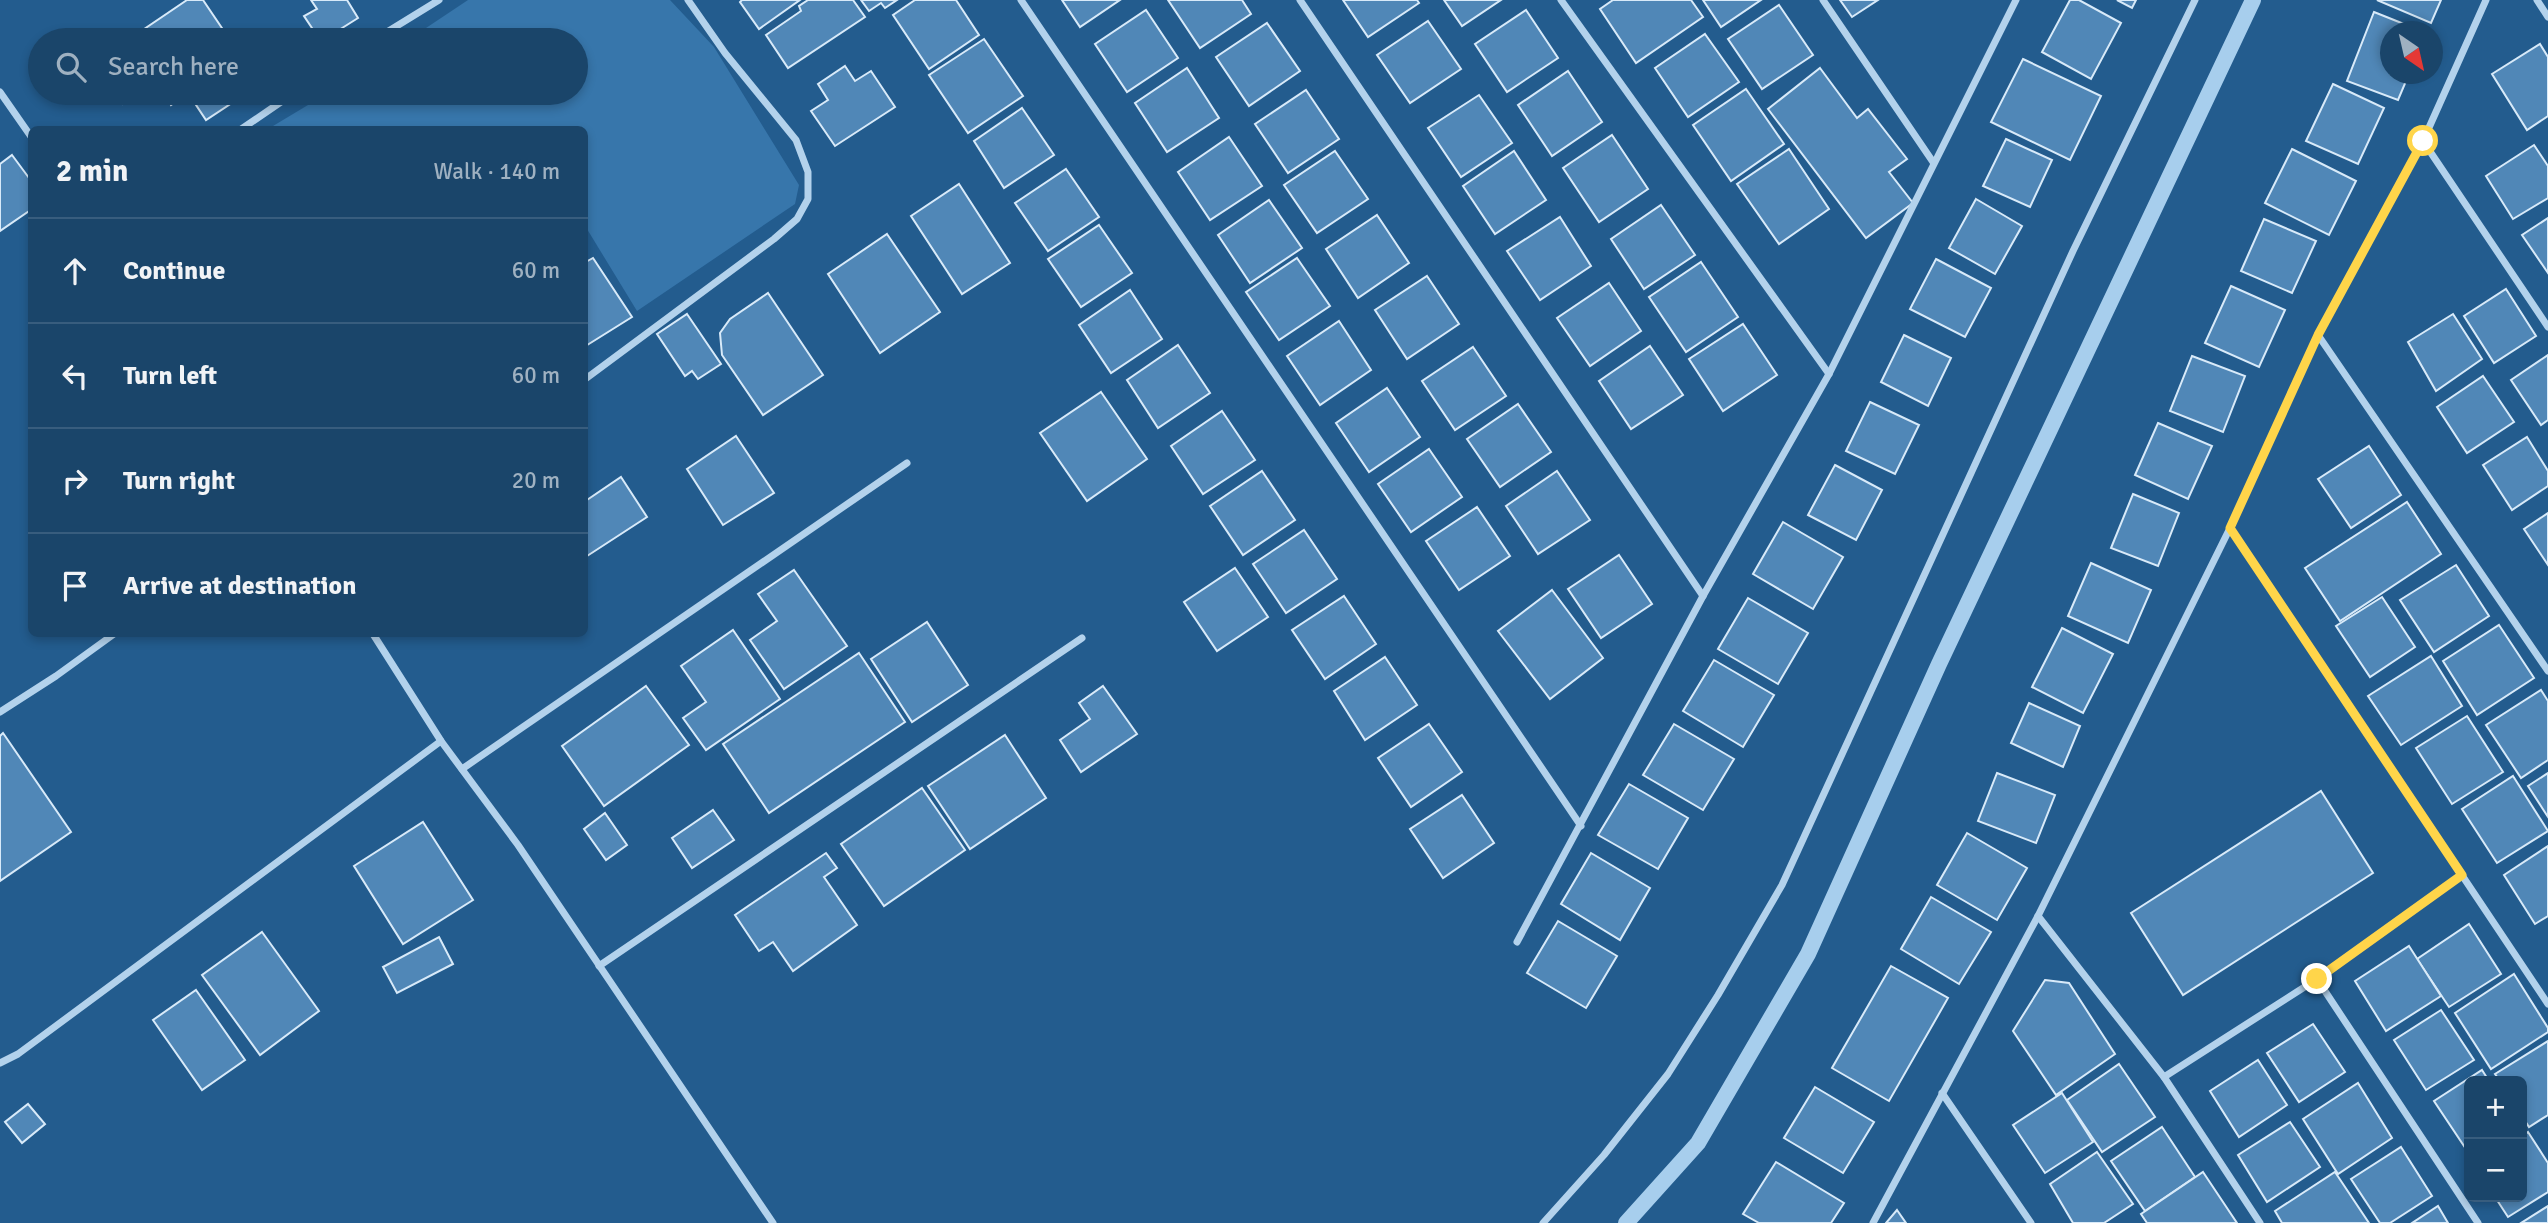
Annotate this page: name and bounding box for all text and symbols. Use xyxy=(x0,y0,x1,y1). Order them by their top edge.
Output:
north arrow xyxy=(2380,21,2443,84)
search box xyxy=(28,28,588,105)
icon: search xyxy=(52,48,90,86)
text: Search here xyxy=(108,51,239,83)
route start xyxy=(2407,125,2438,156)
text: 2 min xyxy=(56,153,128,190)
text: Walk · 140 m xyxy=(434,157,560,186)
icon: ahead xyxy=(56,252,94,290)
text: Continue xyxy=(123,255,225,287)
text: 60 m xyxy=(512,256,560,285)
icon: left xyxy=(56,357,94,395)
text: Turn left xyxy=(123,360,217,392)
text: 60 m xyxy=(512,361,560,390)
icon: right xyxy=(56,462,94,500)
text: Turn right xyxy=(123,465,235,497)
text: 20 m xyxy=(512,466,560,495)
icon: arrive xyxy=(56,567,94,605)
text: Arrive at destination xyxy=(123,570,356,602)
route end xyxy=(2301,963,2332,994)
map controls xyxy=(2464,1076,2527,1202)
button: + xyxy=(2464,1076,2527,1139)
button: − xyxy=(2464,1139,2527,1202)

